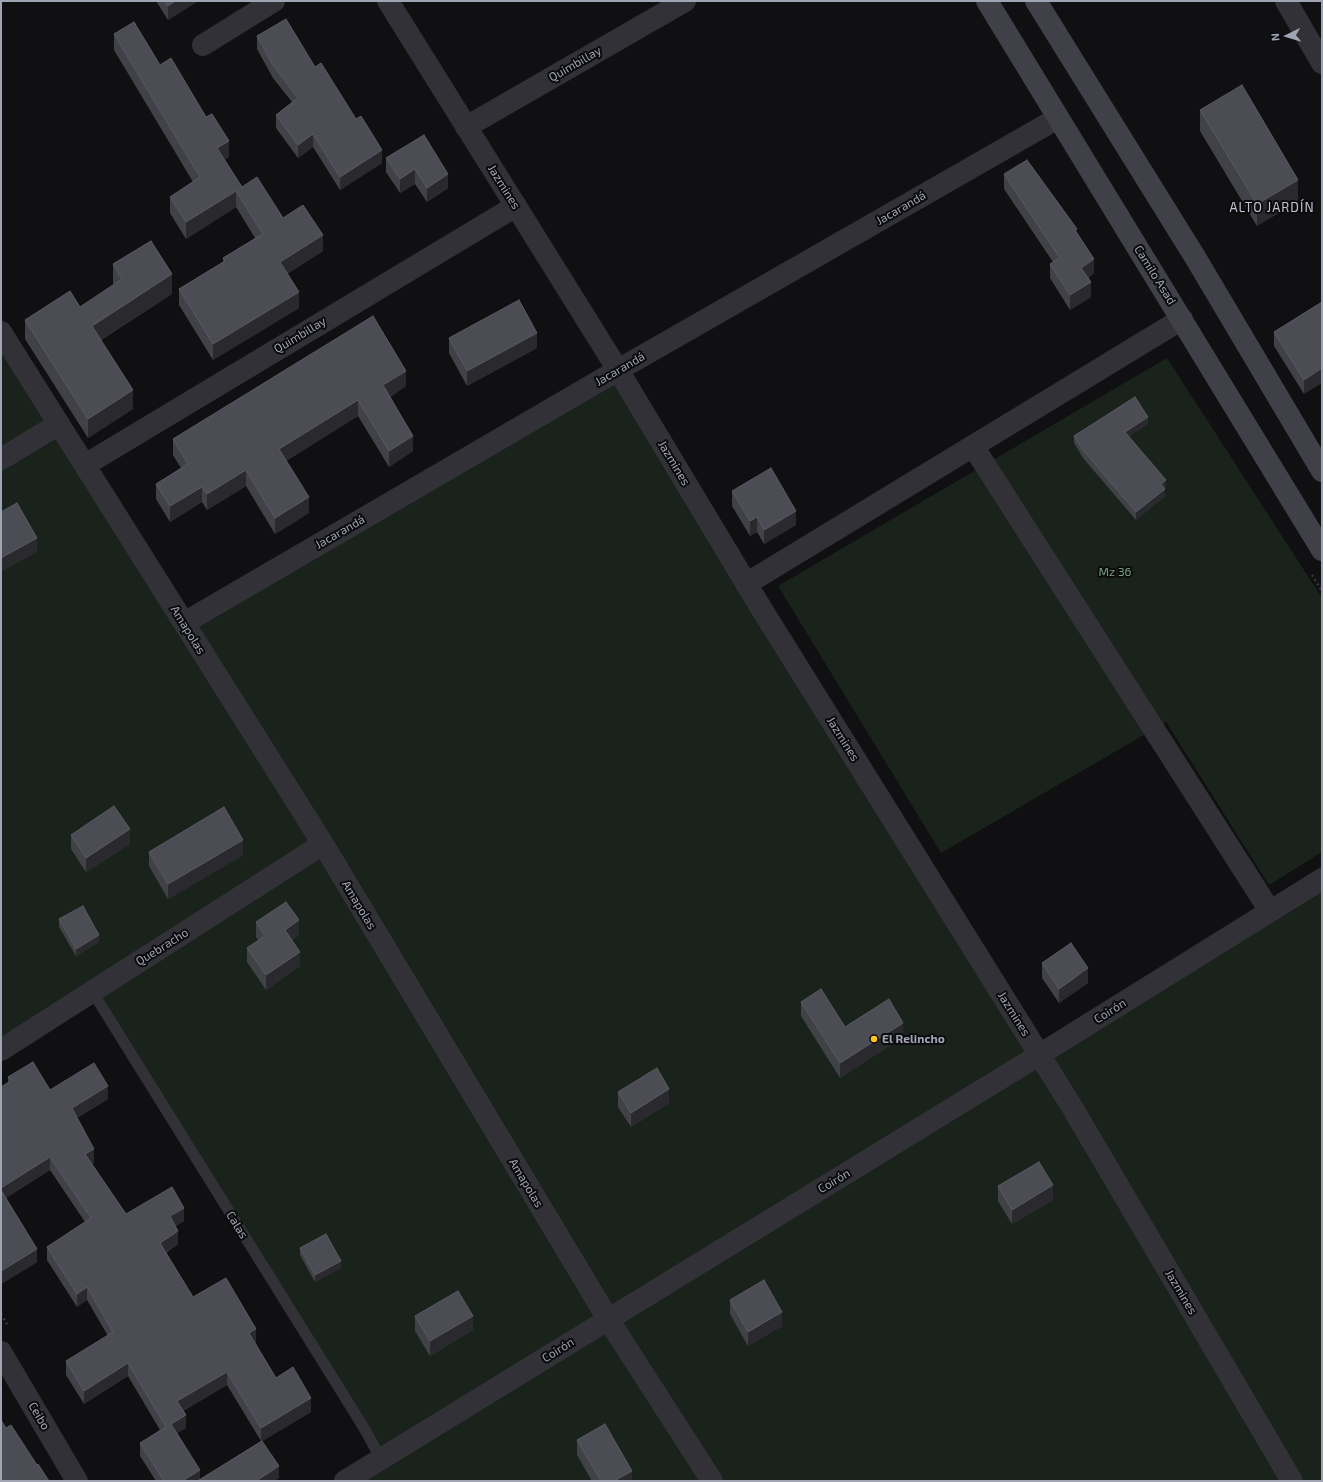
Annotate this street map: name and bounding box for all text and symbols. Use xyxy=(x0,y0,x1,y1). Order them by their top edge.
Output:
north arrow xyxy=(1267,16,1307,56)
text: N xyxy=(1268,33,1281,42)
street label: Quimbillay xyxy=(546,43,604,85)
street label: Jazmines xyxy=(485,162,523,212)
street label: Jacarandá xyxy=(874,188,928,228)
district label: ALTO JARDÍN xyxy=(1229,200,1315,216)
street label: Camilo Asad xyxy=(1131,243,1179,307)
street label: Quimbillay xyxy=(271,314,329,356)
street label: Jacarandá xyxy=(593,349,647,389)
street label: Jazmines xyxy=(655,438,693,488)
street label: Jacarandá xyxy=(313,512,367,552)
park label: Mz 36 xyxy=(1099,565,1131,579)
street label: Amapolas xyxy=(167,603,209,657)
street label: Jazmines xyxy=(824,714,862,764)
street label: Amapolas xyxy=(339,878,379,932)
street label: Quebracho xyxy=(133,925,191,969)
street label: Jazmines xyxy=(995,989,1033,1039)
street label: Coirón xyxy=(1091,996,1129,1026)
place label: El Relincho xyxy=(882,1032,945,1046)
marker: El Relincho xyxy=(869,1034,879,1044)
street label: Amapolas xyxy=(506,1156,546,1210)
street label: Coirón xyxy=(815,1166,853,1196)
street label: Calas xyxy=(223,1209,251,1241)
street label: Jazmines xyxy=(1162,1267,1200,1317)
street label: Coirón xyxy=(539,1335,577,1365)
street label: Ceibo xyxy=(25,1399,53,1433)

